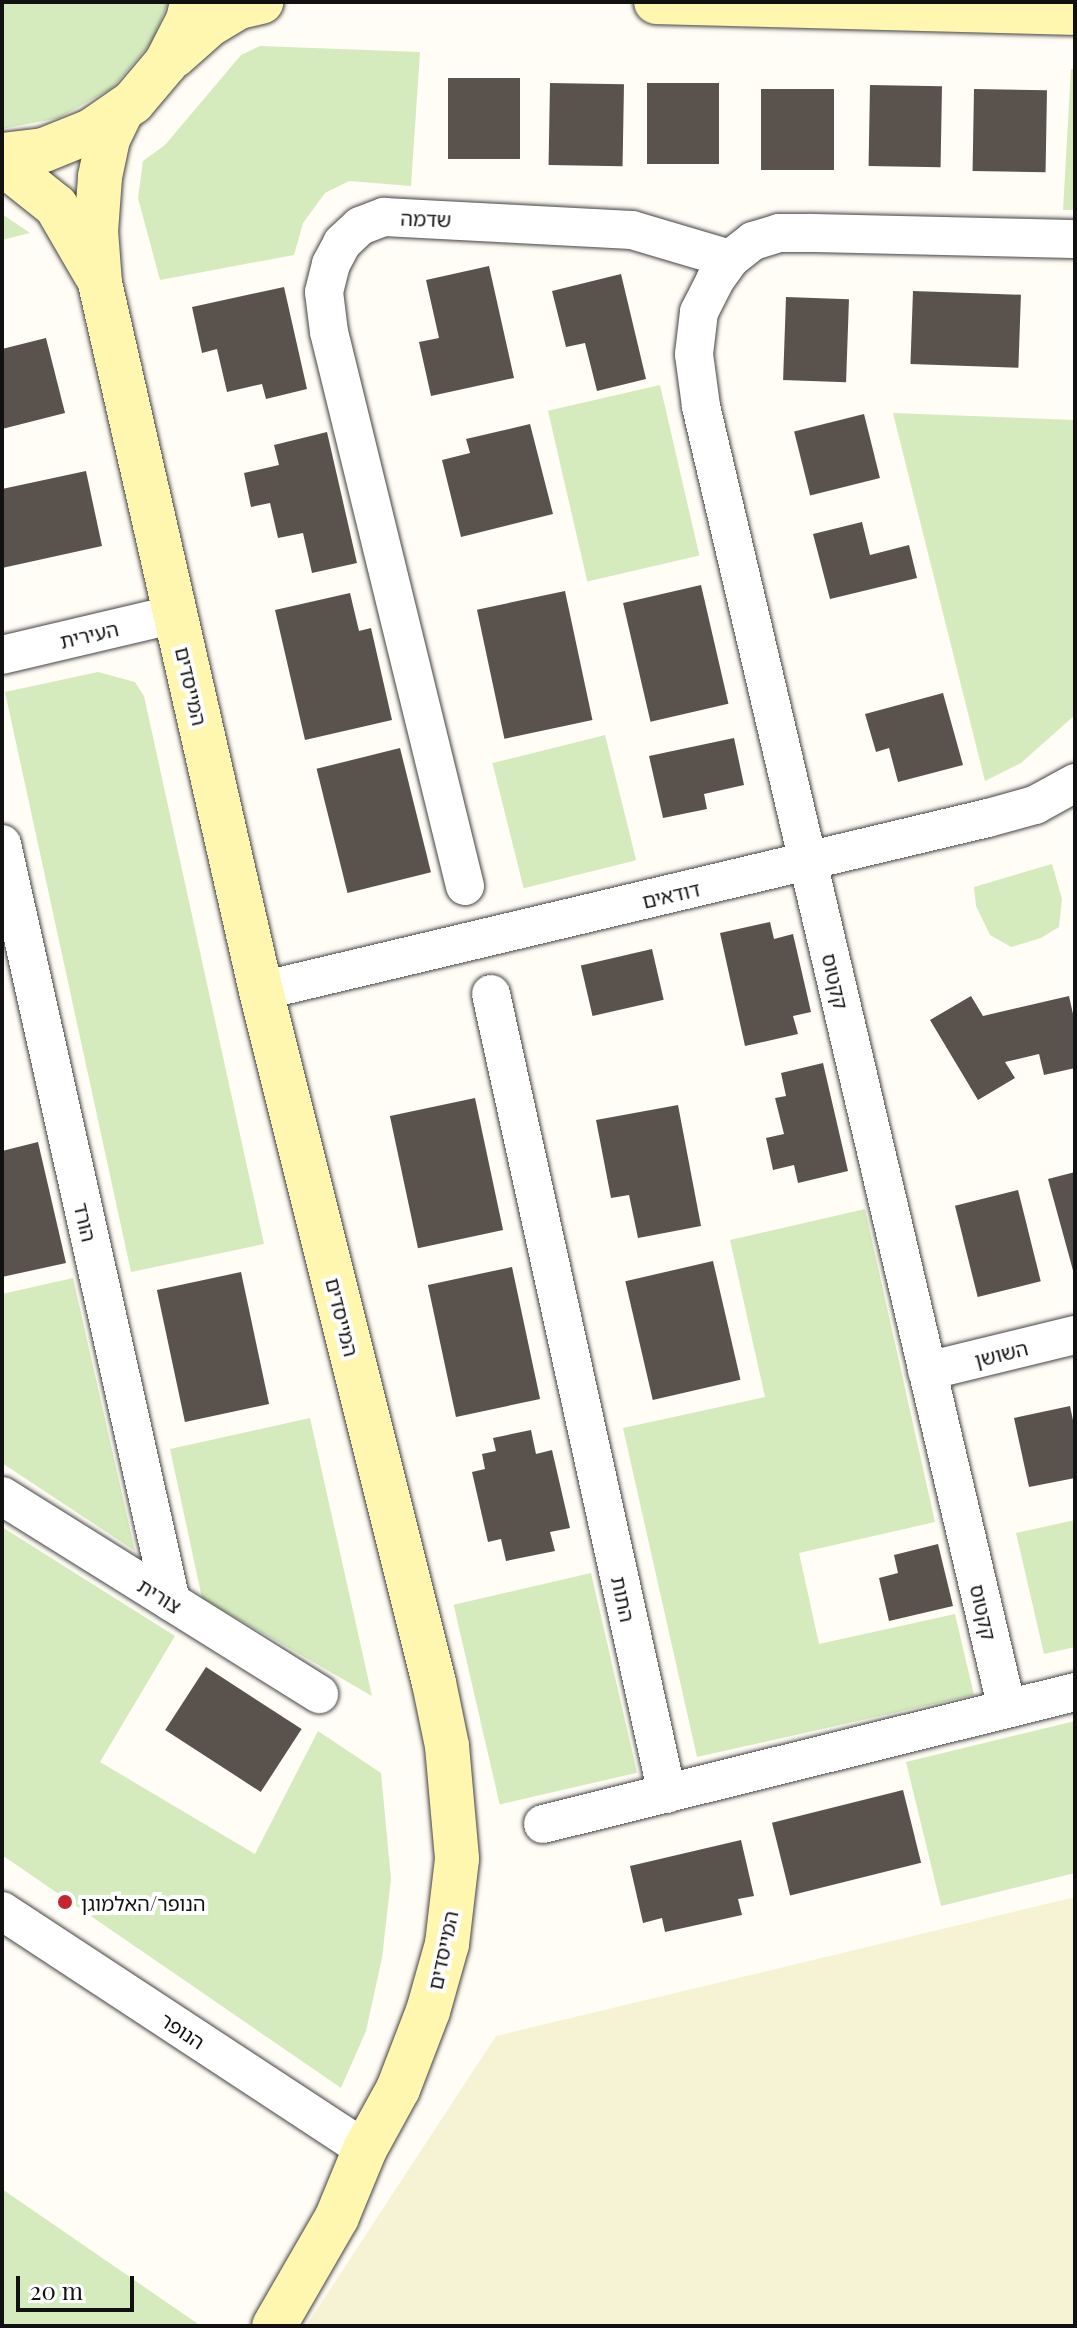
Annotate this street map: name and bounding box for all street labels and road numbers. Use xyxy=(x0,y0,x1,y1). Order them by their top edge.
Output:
street label: שדמה xyxy=(400,205,452,231)
street label: העירית xyxy=(57,616,121,652)
street label: המייסדים xyxy=(171,644,213,728)
street label: דודאים xyxy=(640,876,702,912)
street label: קקטוס xyxy=(818,951,854,1011)
street label: הורד xyxy=(70,1200,102,1244)
street label: המייסדים xyxy=(322,1275,364,1359)
street label: השושן xyxy=(972,1335,1030,1371)
street label: צורית xyxy=(134,1572,186,1618)
street label: התות xyxy=(607,1574,641,1624)
street label: קקטוס xyxy=(966,1582,1002,1642)
street label: המייסדים xyxy=(422,1908,462,1992)
street label: הנופר xyxy=(156,2007,210,2053)

